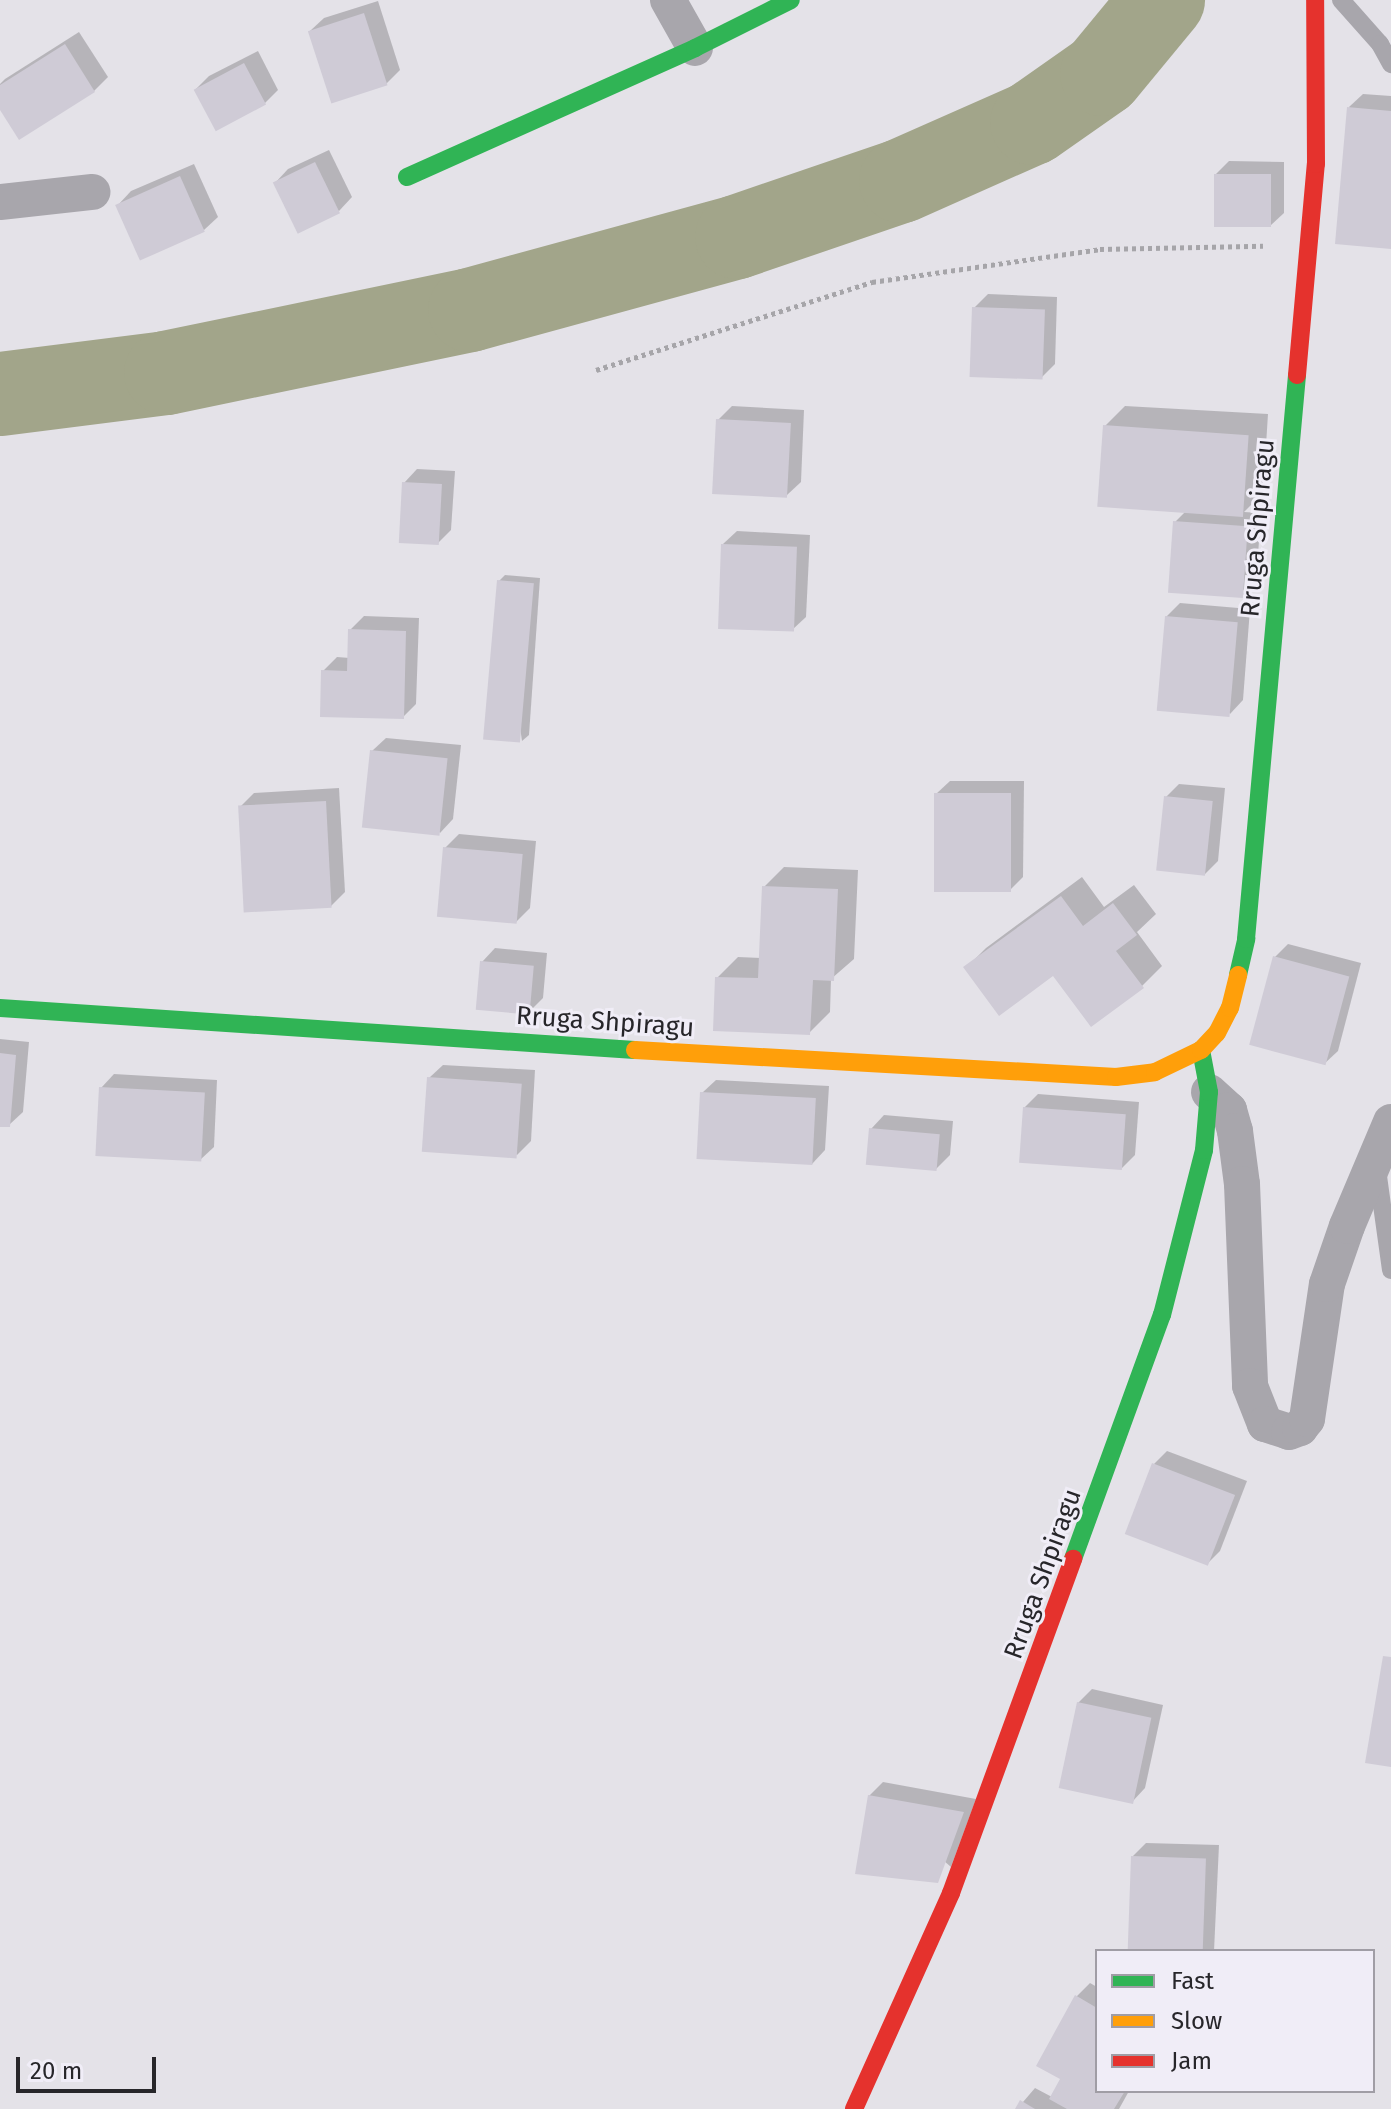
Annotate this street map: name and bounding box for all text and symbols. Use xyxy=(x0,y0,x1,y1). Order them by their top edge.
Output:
street label: Rruga Shpiragu xyxy=(1235,438,1281,618)
street label: Rruga Shpiragu xyxy=(515,1000,695,1044)
street label: Rruga Shpiragu xyxy=(998,1485,1088,1663)
legend xyxy=(1095,1949,1375,2093)
text: Fast xyxy=(1171,1967,1214,1995)
text: Slow xyxy=(1171,2007,1222,2035)
scale bar xyxy=(20,2041,160,2091)
text: Jam xyxy=(1171,2047,1212,2075)
text: 20 m xyxy=(30,2057,82,2085)

